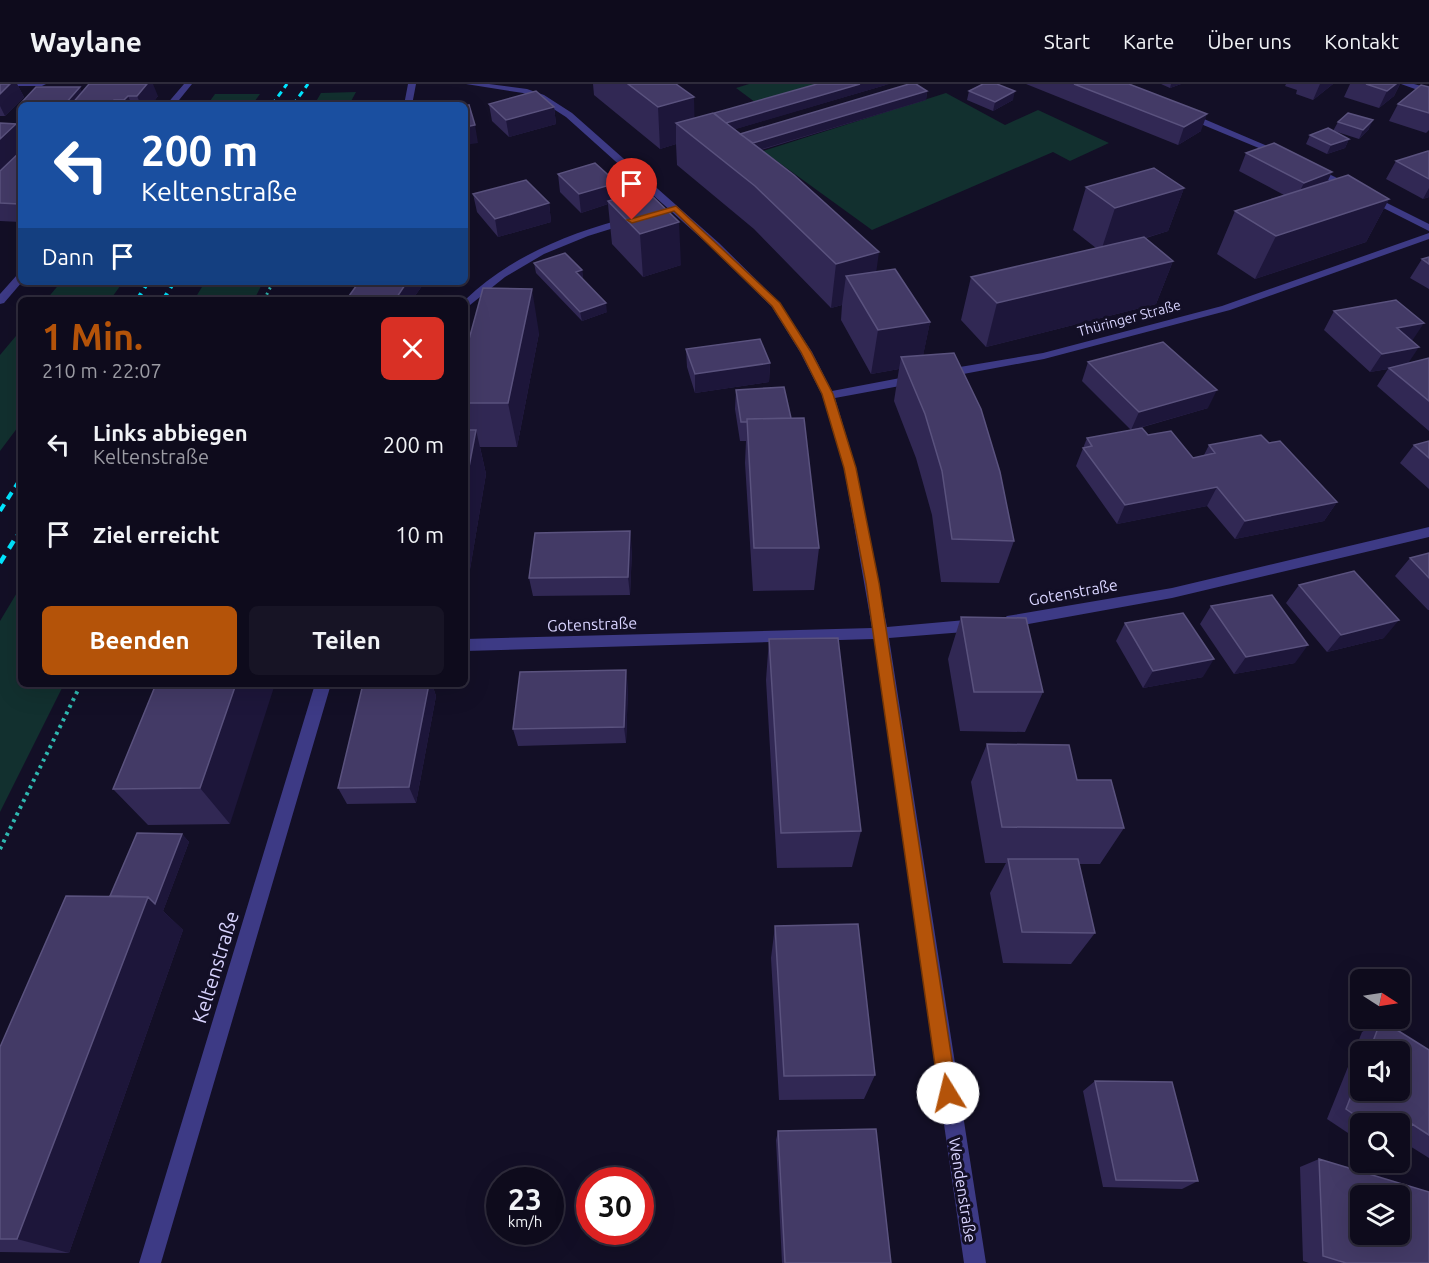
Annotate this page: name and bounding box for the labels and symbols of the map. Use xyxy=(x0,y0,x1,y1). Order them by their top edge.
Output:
pin xyxy=(606,158,657,220)
street label: Thüringer Straße xyxy=(1076,297,1182,339)
street label: Gotenstraße xyxy=(1027,575,1119,609)
street label: Gotenstraße xyxy=(547,613,637,635)
street label: Keltenstraße xyxy=(187,908,243,1026)
north arrow xyxy=(1350,969,1410,1029)
position arrow xyxy=(916,1061,980,1125)
street label: Wendenstraße xyxy=(946,1136,980,1244)
speed limit sign: 30 xyxy=(576,1167,654,1245)

